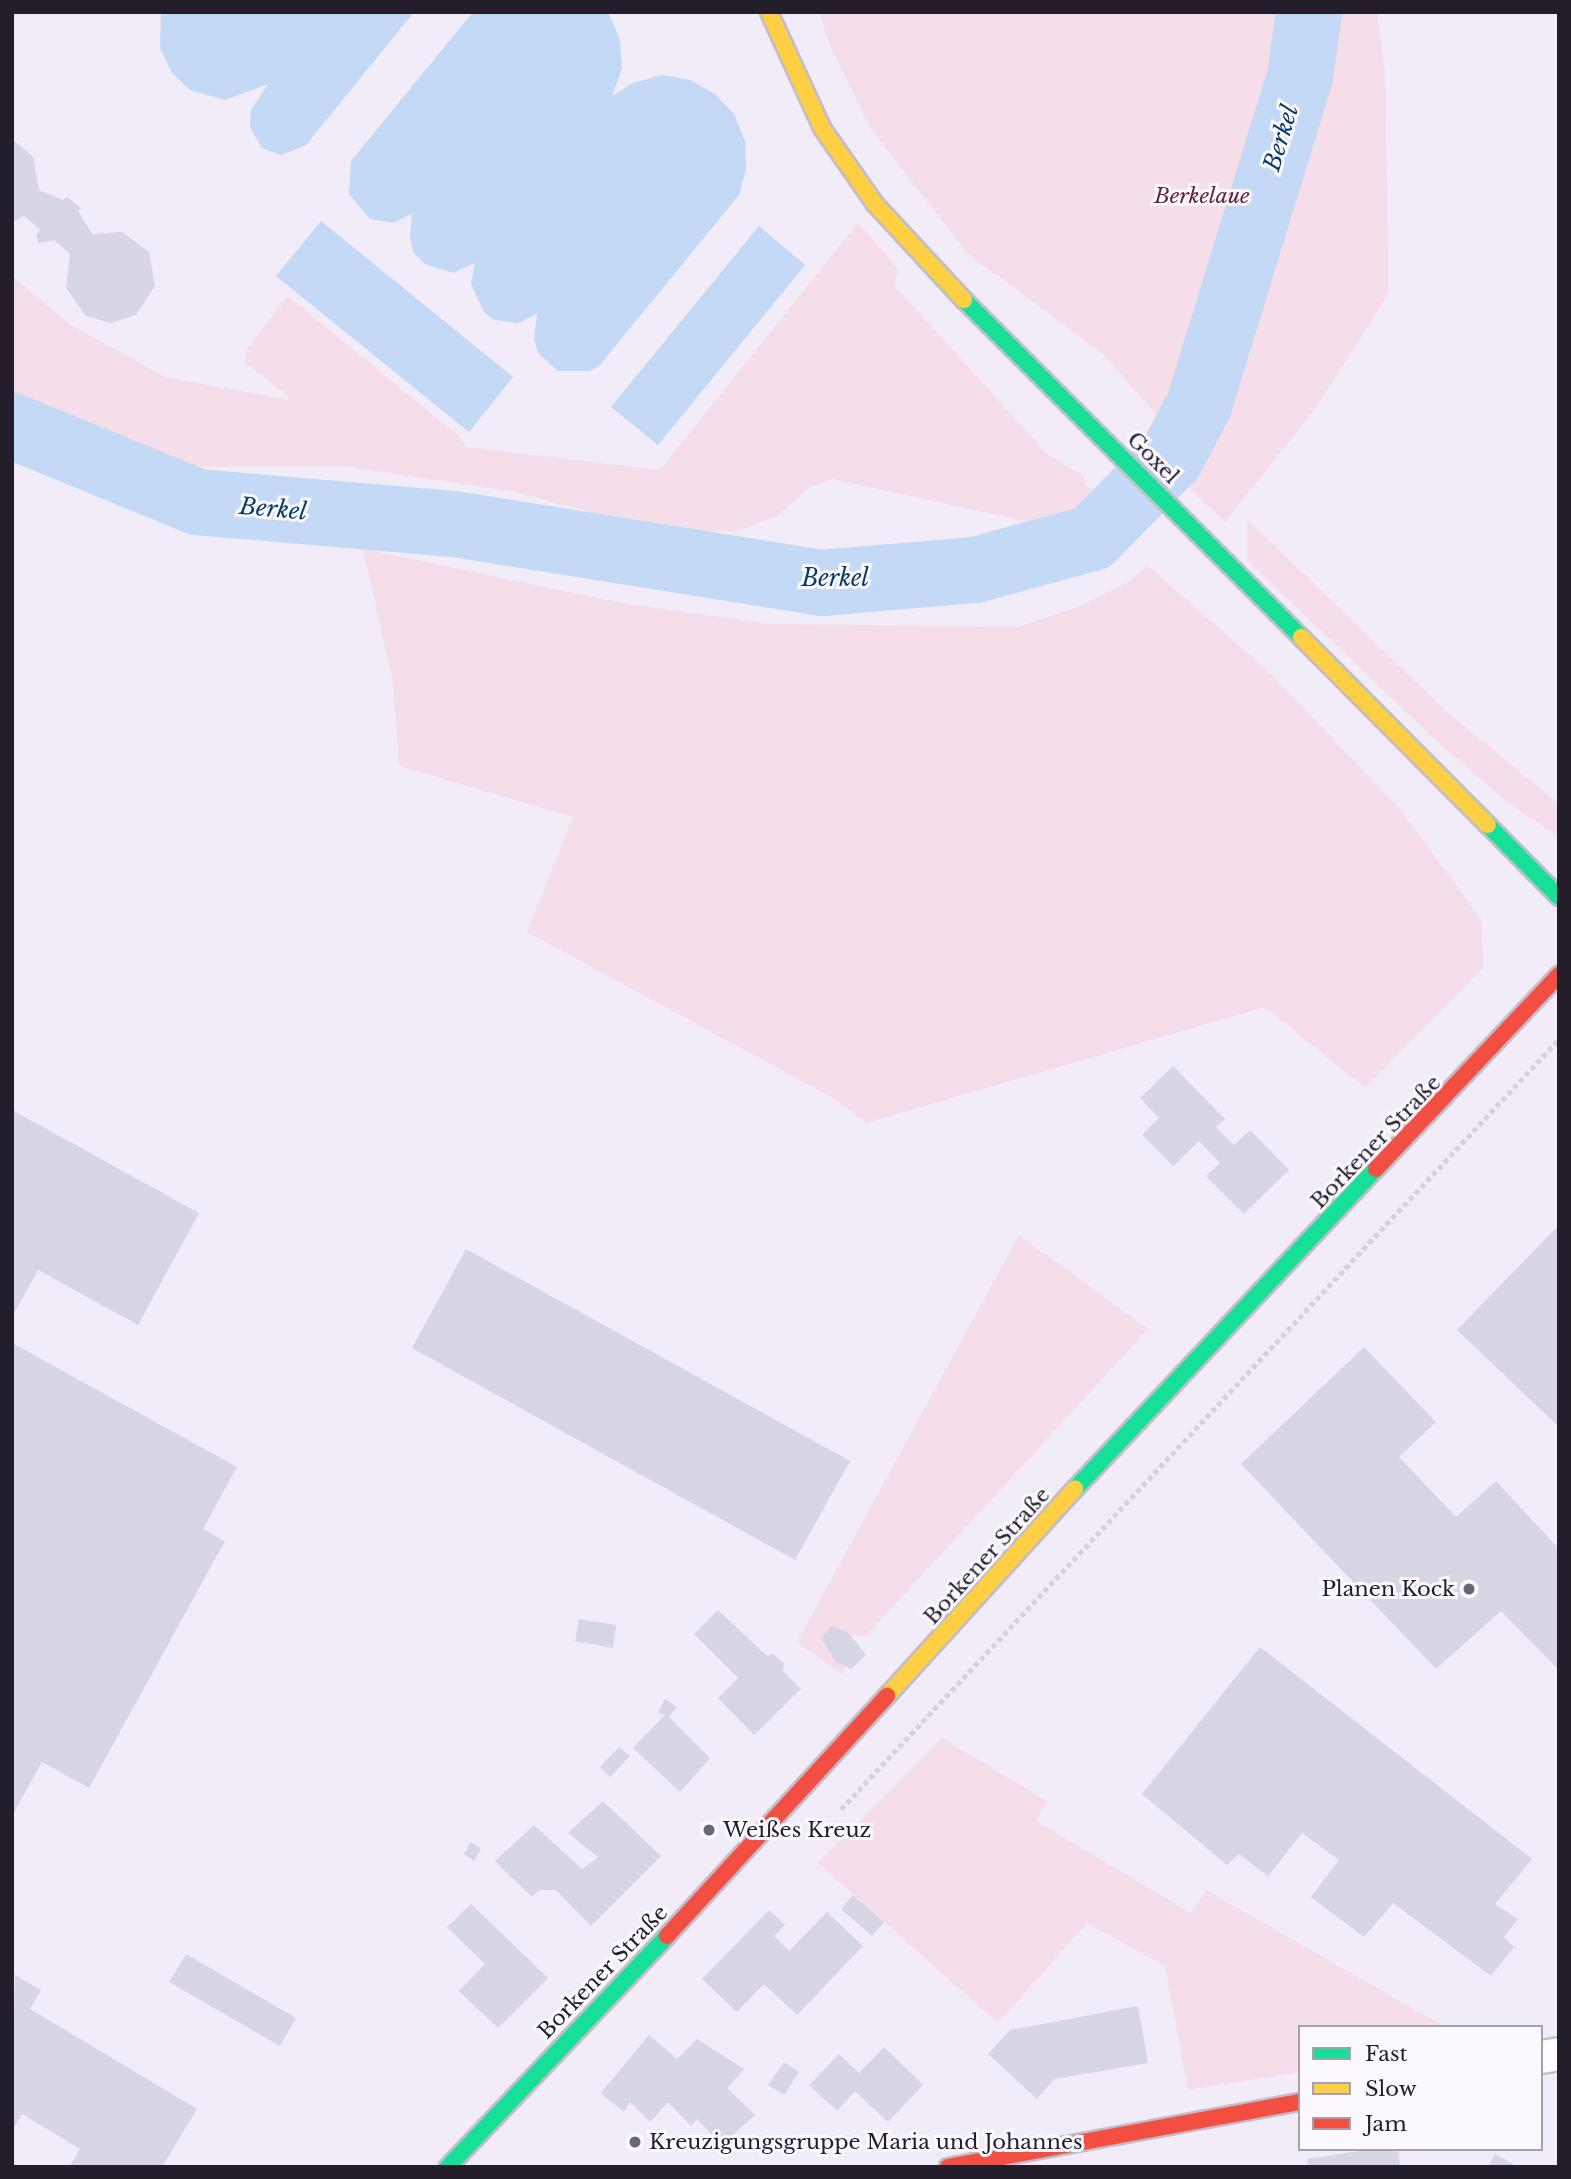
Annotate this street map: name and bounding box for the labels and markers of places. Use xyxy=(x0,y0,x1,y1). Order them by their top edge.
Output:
place label: Planen Kock xyxy=(1321,1576,1455,1602)
marker: Planen Kock xyxy=(1461,1581,1477,1597)
place label: Weißes Kreuz xyxy=(723,1817,871,1843)
marker: Weißes Kreuz xyxy=(701,1822,717,1838)
place label: Kreuzigungsgruppe Maria und Johannes xyxy=(649,2129,1083,2155)
marker: Kreuzigungsgruppe Maria und Johannes xyxy=(627,2134,643,2150)

